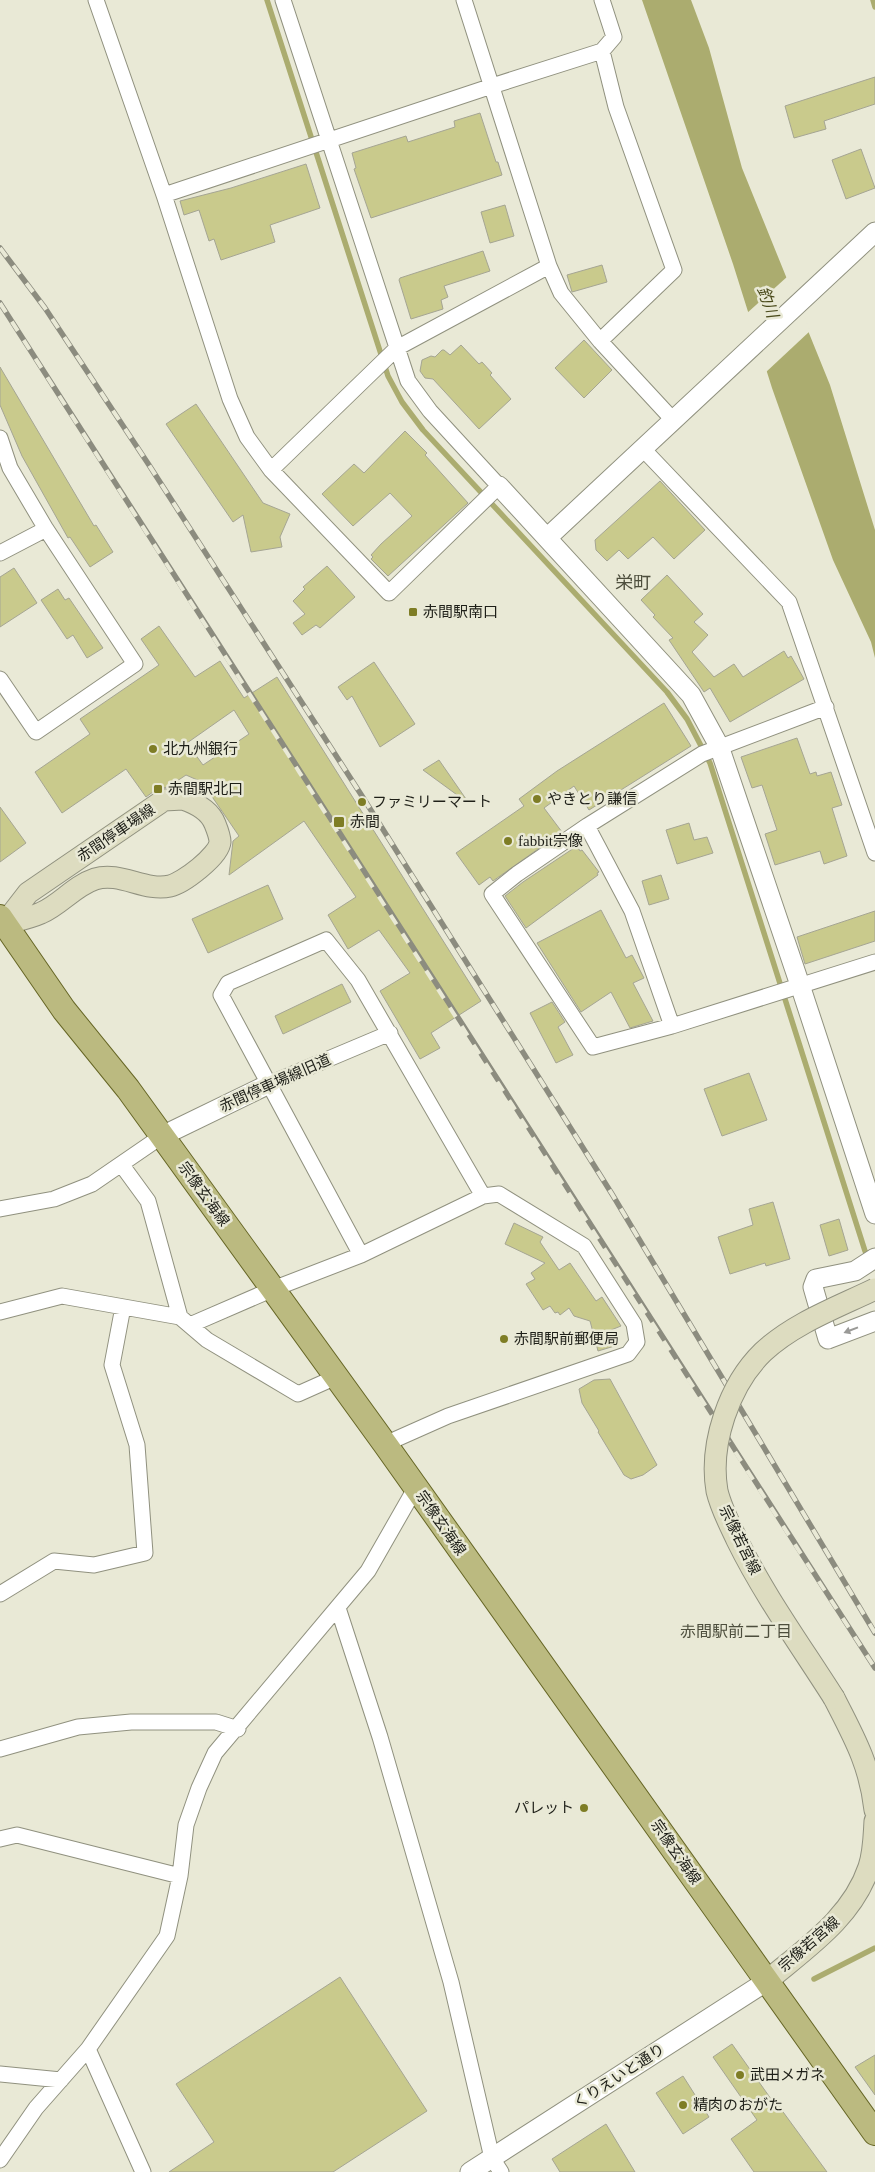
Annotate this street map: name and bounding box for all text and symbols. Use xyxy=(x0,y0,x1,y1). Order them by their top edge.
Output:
water label: 釣川 xyxy=(755,284,782,322)
district label: 栄町 xyxy=(615,573,651,593)
place label: 赤間駅南口 xyxy=(423,604,498,620)
marker: 赤間駅南口 xyxy=(407,606,419,618)
place label: 北九州銀行 xyxy=(163,740,238,757)
marker: 北九州銀行 xyxy=(147,743,159,755)
place label: 赤間駅北口 xyxy=(168,780,243,797)
marker: 赤間駅北口 xyxy=(152,783,164,795)
place label: やきとり謙信 xyxy=(547,791,637,807)
marker: やきとり謙信 xyxy=(531,793,543,805)
place label: ファミリーマート xyxy=(372,794,492,810)
marker: ファミリーマート xyxy=(356,796,368,808)
street label: 赤間停車場線 xyxy=(74,801,158,865)
place label: 赤間 xyxy=(350,814,380,830)
marker: 赤間 xyxy=(332,815,346,829)
place label: fabbit宗像 xyxy=(518,833,583,849)
marker: fabbit宗像 xyxy=(502,835,514,847)
street label: 赤間停車場線旧道 xyxy=(217,1051,333,1115)
street label: 宗像玄海線 xyxy=(175,1159,233,1229)
one-way arrow xyxy=(843,1326,858,1334)
place label: 赤間駅前郵便局 xyxy=(514,1331,619,1347)
marker: 赤間駅前郵便局 xyxy=(498,1333,510,1345)
street label: 宗像玄海線 xyxy=(413,1488,469,1558)
street label: 宗像若宮線 xyxy=(716,1503,764,1577)
district label: 赤間駅前二丁目 xyxy=(680,1623,792,1640)
place label: パレット xyxy=(514,1800,574,1816)
marker: パレット xyxy=(578,1802,590,1814)
street label: 宗像玄海線 xyxy=(648,1817,704,1887)
street label: 宗像若宮線 xyxy=(775,1913,843,1975)
street label: くりえいと通り xyxy=(571,2041,667,2111)
place label: 武田メガネ xyxy=(750,2067,825,2083)
marker: 武田メガネ xyxy=(734,2069,746,2081)
place label: 精肉のおがた xyxy=(693,2096,783,2113)
marker: 精肉のおがた xyxy=(677,2099,689,2111)

